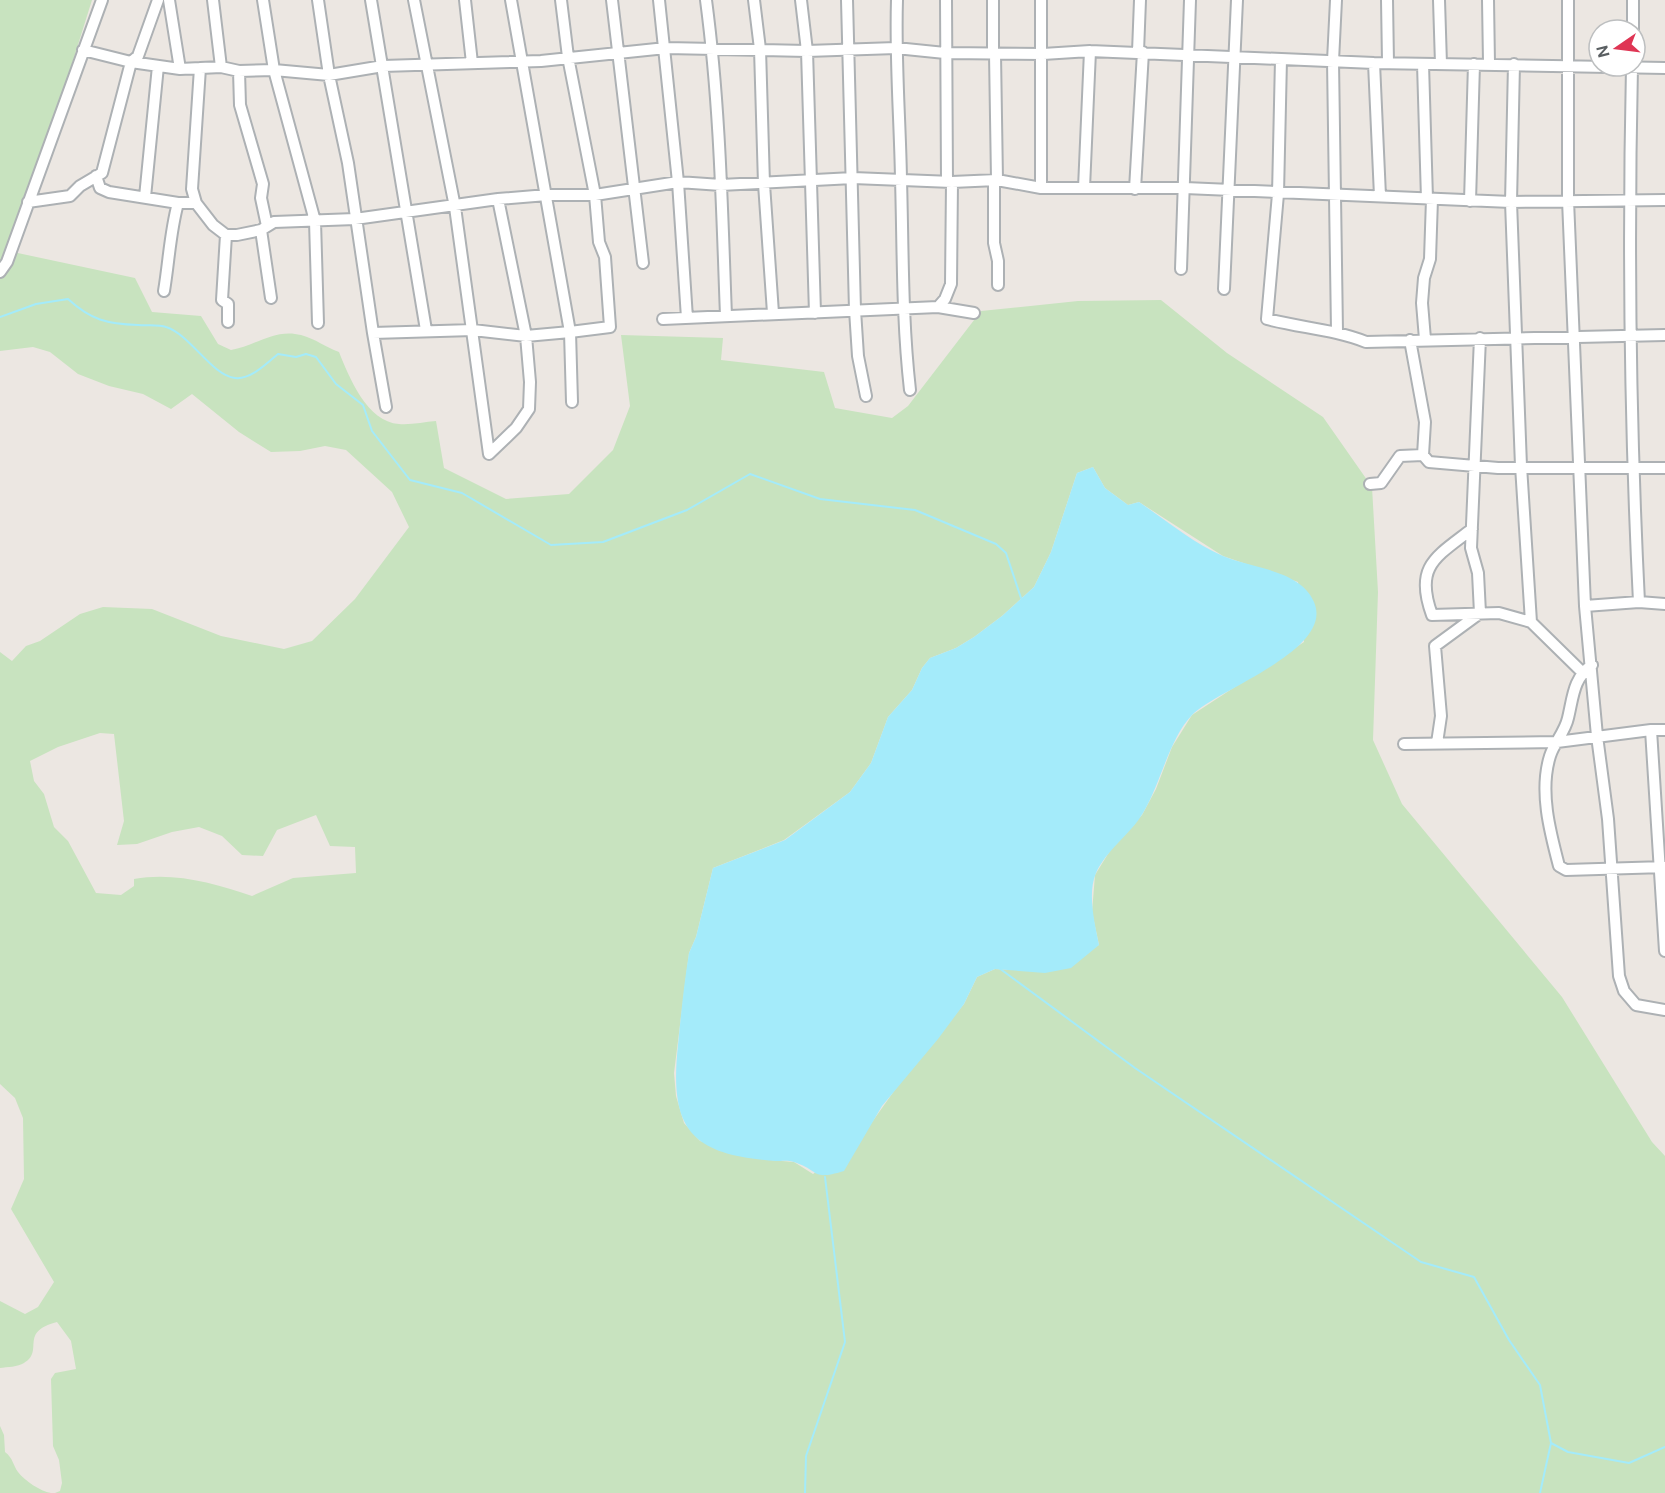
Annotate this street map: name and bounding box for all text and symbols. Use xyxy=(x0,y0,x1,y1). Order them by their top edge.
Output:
north arrow xyxy=(1587,18,1647,78)
text: N xyxy=(1591,43,1615,60)

